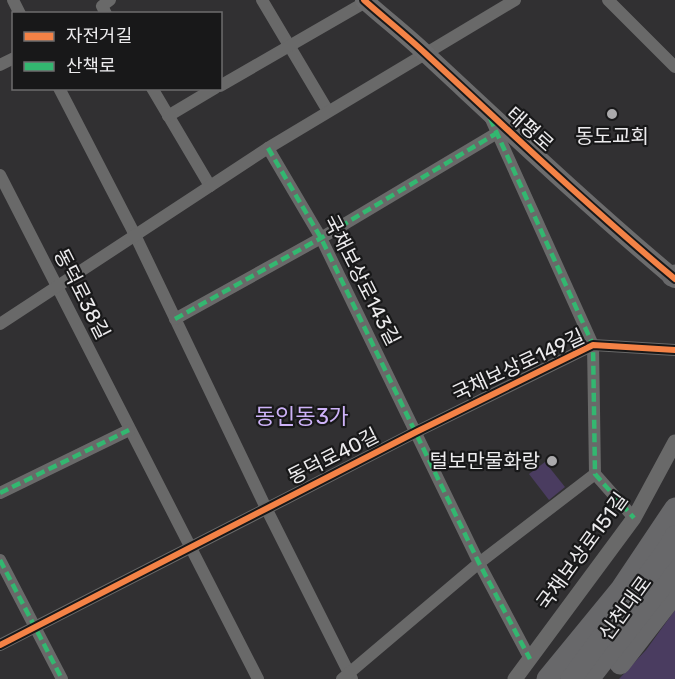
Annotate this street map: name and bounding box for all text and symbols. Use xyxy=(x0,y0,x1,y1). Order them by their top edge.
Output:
legend xyxy=(12,12,222,90)
text: 자전거길 xyxy=(66,25,132,47)
text: 산책로 xyxy=(66,55,116,77)
street label: 태평로 xyxy=(501,102,559,156)
marker: 동도교회 xyxy=(605,107,619,121)
place label: 동도교회 xyxy=(575,124,649,148)
street label: 국채보상로143길 xyxy=(319,211,405,349)
street label: 동덕로38길 xyxy=(49,245,115,343)
street label: 국채보상로149길 xyxy=(448,324,588,406)
district label: 동인동3가 xyxy=(255,403,349,430)
street label: 동덕로40길 xyxy=(284,423,382,489)
place label: 털보만물화랑 xyxy=(430,449,540,473)
marker: 털보만물화랑 xyxy=(545,454,559,468)
street label: 국채보상로151길 xyxy=(531,488,633,614)
street label: 신천대로 xyxy=(594,571,656,645)

